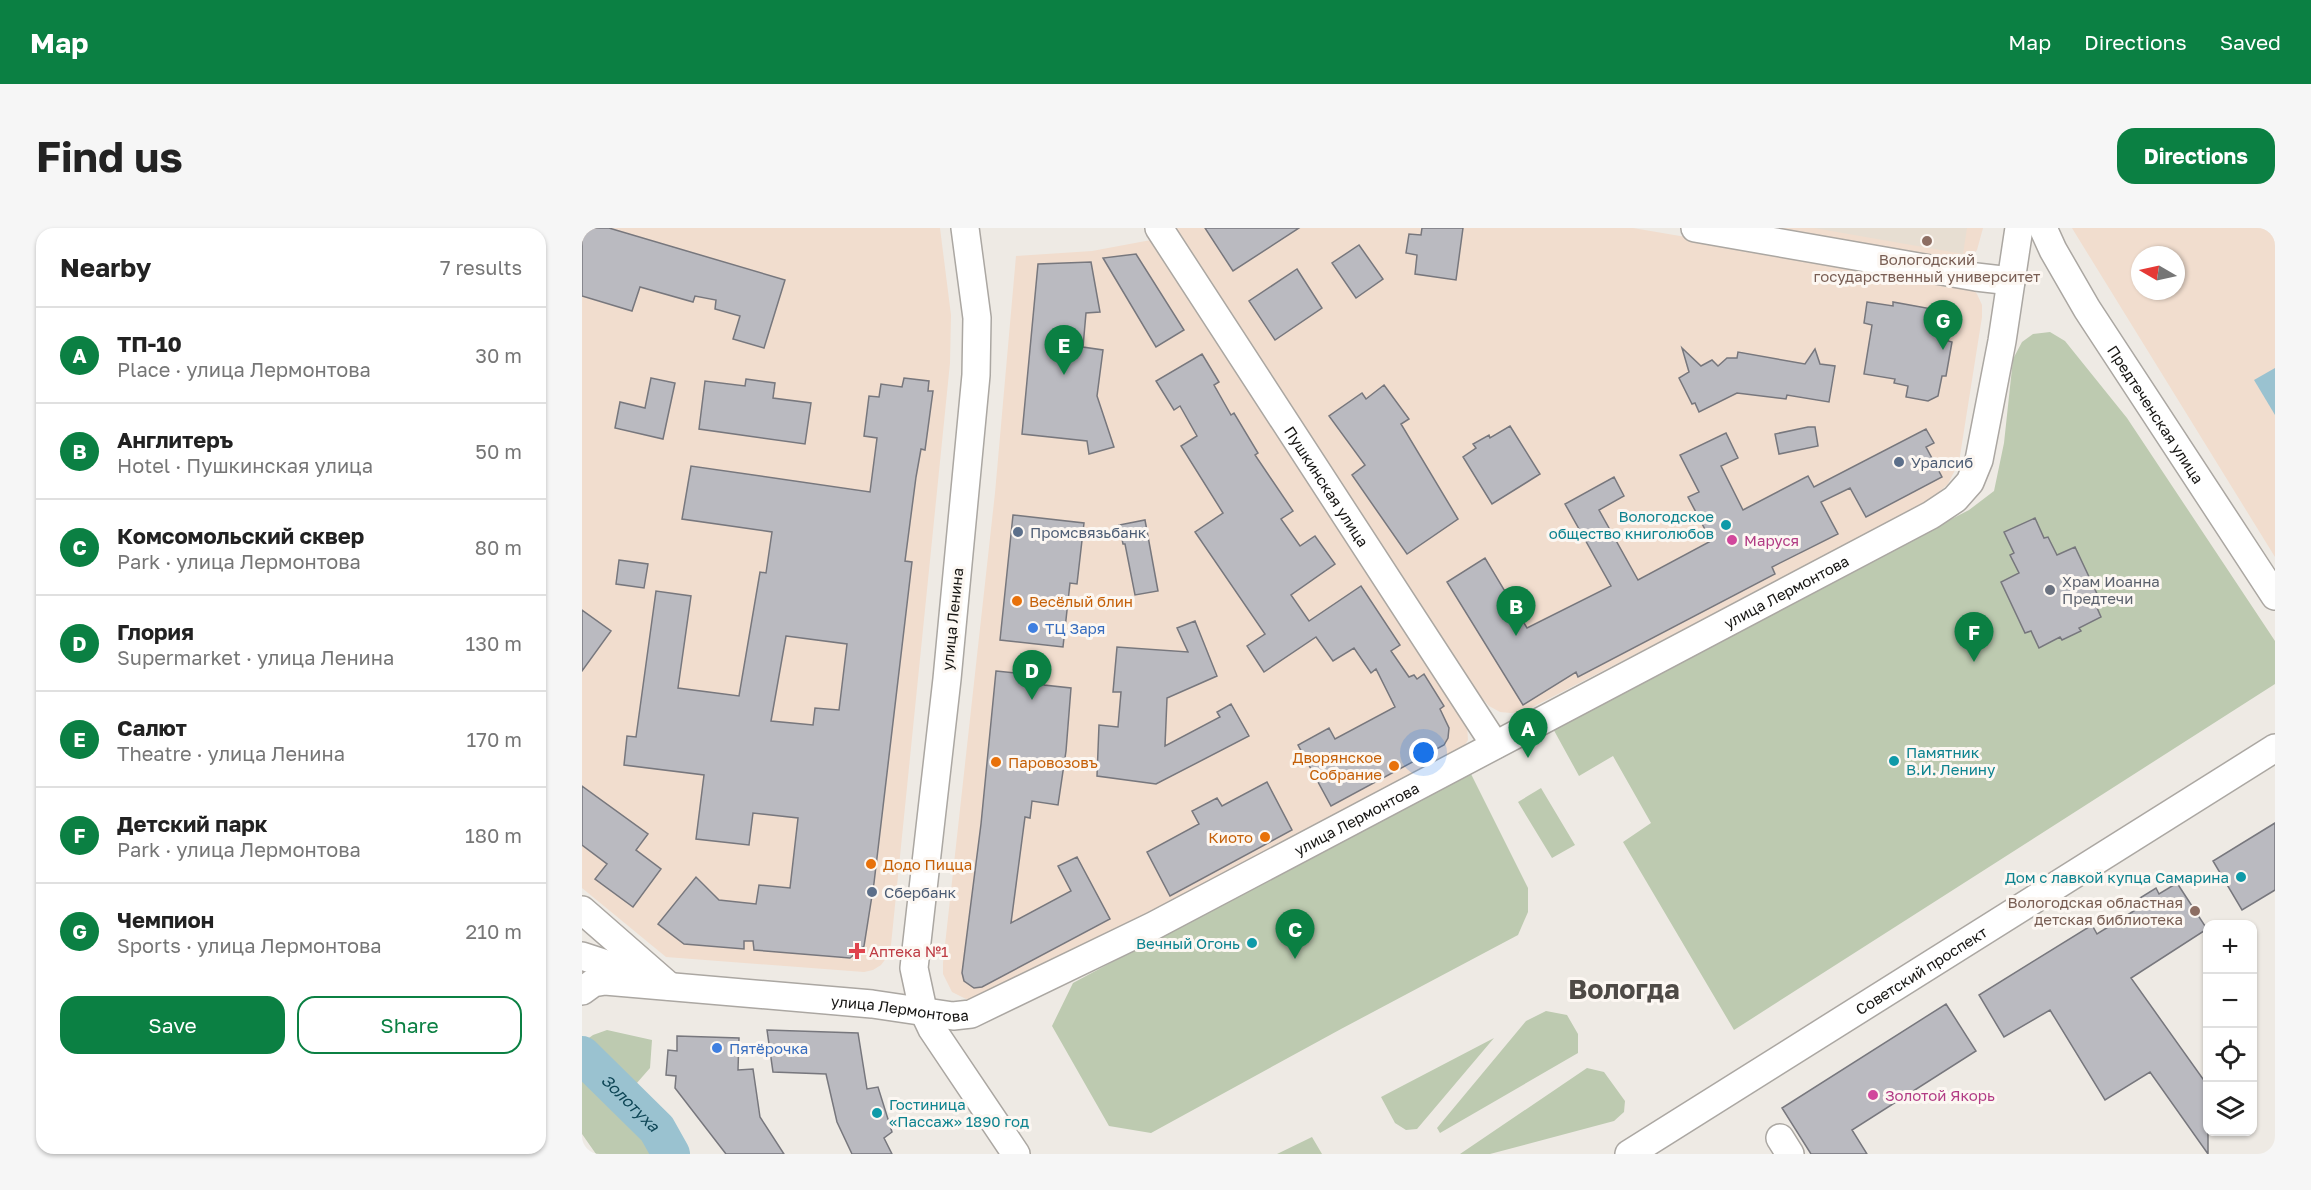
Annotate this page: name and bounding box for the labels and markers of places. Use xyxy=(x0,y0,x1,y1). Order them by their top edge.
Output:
marker: Вологодский государственный университет xyxy=(1920,234,1934,248)
place label: Вологодский государственный университет xyxy=(1814,250,2041,285)
pin: G xyxy=(1924,300,1962,350)
pin: E xyxy=(1044,326,1084,375)
place label: Уралсиб xyxy=(1911,453,1973,471)
marker: Уралсиб xyxy=(1892,455,1906,469)
place label: Вологодское общество книголюбов xyxy=(1549,507,1714,542)
marker: Вологодское общество книголюбов xyxy=(1719,518,1733,532)
place label: Промсвязьбанк xyxy=(1030,523,1147,541)
marker: Промсвязьбанк xyxy=(1011,525,1025,539)
place label: Маруся xyxy=(1744,531,1799,549)
marker: Маруся xyxy=(1725,533,1739,547)
place label: Храм Иоанна Предтечи xyxy=(2062,572,2160,607)
marker: Храм Иоанна Предтечи xyxy=(2043,583,2057,597)
pin: B xyxy=(1496,586,1536,636)
place label: Весёлый блин xyxy=(1029,592,1133,610)
marker: Весёлый блин xyxy=(1010,594,1024,608)
pin: F xyxy=(1954,612,1994,662)
place label: ТЦ Заря xyxy=(1045,619,1105,637)
marker: ТЦ Заря xyxy=(1026,621,1040,635)
pin: D xyxy=(1012,650,1052,700)
pin: A xyxy=(1508,708,1548,758)
place label: Памятник В.И. Ленину xyxy=(1906,743,1996,778)
place label: Дворянское Собрание xyxy=(1292,748,1382,783)
place label: Паровозовъ xyxy=(1008,753,1098,771)
marker: Памятник В.И. Ленину xyxy=(1887,754,1901,768)
marker: Паровозовъ xyxy=(989,755,1003,769)
marker: Дворянское Собрание xyxy=(1387,759,1401,773)
place label: Киото xyxy=(1208,828,1253,846)
marker: Киото xyxy=(1258,830,1272,844)
place label: Додо Пицца xyxy=(883,855,972,873)
marker: Додо Пицца xyxy=(864,857,878,871)
place label: Дом с лавкой купца Самарина xyxy=(2005,868,2229,886)
marker: Дом с лавкой купца Самарина xyxy=(2234,870,2248,884)
place label: Сбербанк xyxy=(884,883,957,901)
marker: Сбербанк xyxy=(865,885,879,899)
place label: Вологодская областная детская библиотека xyxy=(2007,893,2183,928)
marker: Вологодская областная детская библиотека xyxy=(2188,904,2202,918)
pin: C xyxy=(1276,910,1314,959)
place label: Вечный Огонь xyxy=(1136,934,1240,952)
marker: Вечный Огонь xyxy=(1245,936,1259,950)
place label: Аптека №1 xyxy=(869,942,948,960)
marker: Аптека №1 xyxy=(850,944,864,958)
place label: Пятёрочка xyxy=(729,1039,808,1057)
marker: Пятёрочка xyxy=(710,1041,724,1055)
place label: Золотой Якорь xyxy=(1885,1086,1995,1104)
marker: Золотой Якорь xyxy=(1866,1088,1880,1102)
place label: Гостиница «Пассаж» 1890 год xyxy=(889,1095,1029,1130)
marker: Гостиница «Пассаж» 1890 год xyxy=(870,1106,884,1120)

